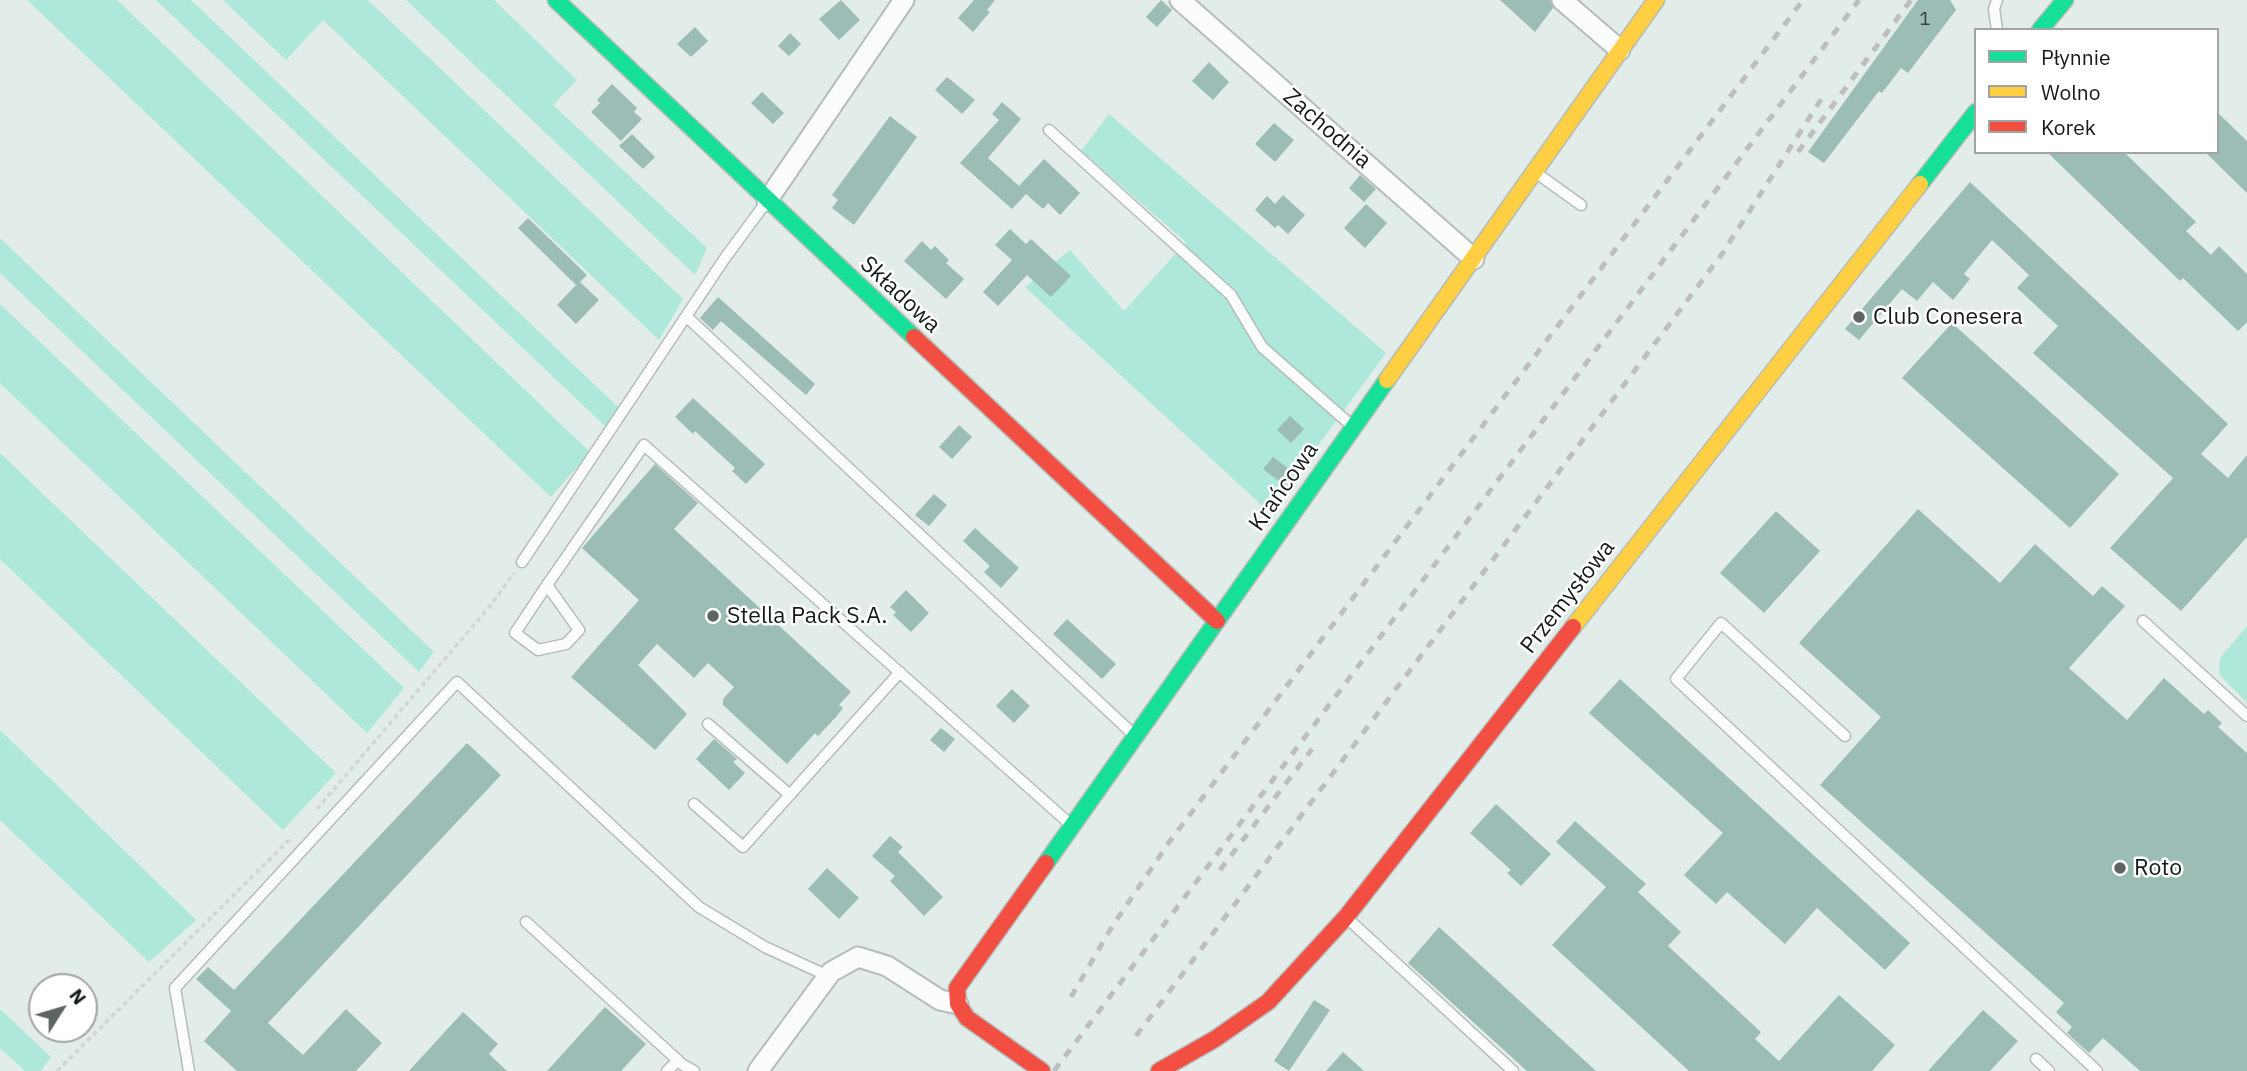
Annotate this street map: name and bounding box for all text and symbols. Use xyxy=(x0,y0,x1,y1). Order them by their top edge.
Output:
house number: 1 xyxy=(1919,9,1931,31)
legend xyxy=(1974,28,2219,154)
text: Płynnie xyxy=(2041,43,2110,71)
text: Wolno xyxy=(2041,78,2101,106)
street label: Zachodnia xyxy=(1277,83,1377,175)
text: Korek xyxy=(2041,113,2096,141)
street label: Składowa xyxy=(854,251,946,339)
place label: Club Conesera xyxy=(1873,303,2023,331)
marker: Club Conesera xyxy=(1851,309,1867,325)
street label: Krańcowa xyxy=(1243,437,1325,537)
street label: Przemysłowa xyxy=(1515,535,1621,659)
place label: Stella Pack S.A. xyxy=(727,602,887,630)
marker: Stella Pack S.A. xyxy=(705,608,721,624)
place label: Roto xyxy=(2134,854,2182,882)
marker: Roto xyxy=(2112,860,2128,876)
north arrow xyxy=(28,973,98,1043)
text: N xyxy=(64,984,92,1009)

